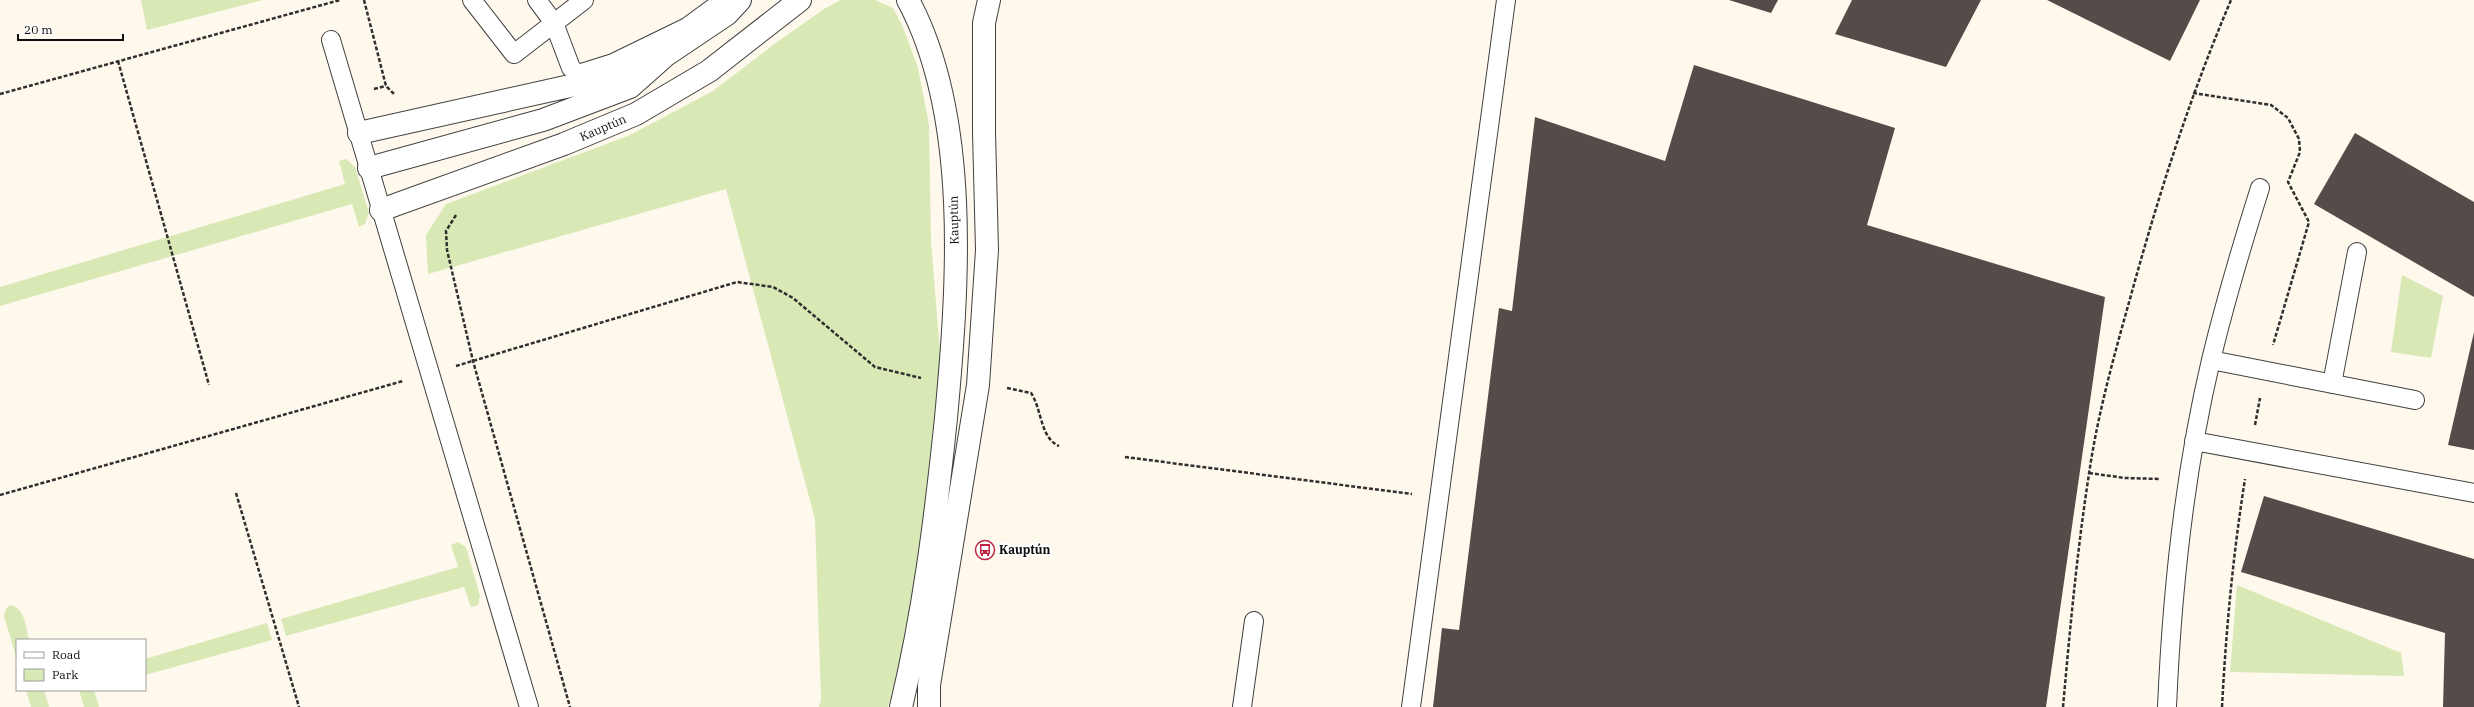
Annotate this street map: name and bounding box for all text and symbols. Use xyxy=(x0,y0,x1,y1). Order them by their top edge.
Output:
scale bar xyxy=(18,16,123,42)
text: 20 m xyxy=(24,22,53,37)
street label: Kauptún xyxy=(577,111,629,144)
street label: Kauptún xyxy=(946,195,961,245)
bus stop icon: Kauptún xyxy=(974,539,996,561)
place label: Kauptún xyxy=(999,542,1051,557)
legend xyxy=(16,639,146,691)
text: Road xyxy=(52,647,81,662)
text: Park xyxy=(52,667,78,682)

